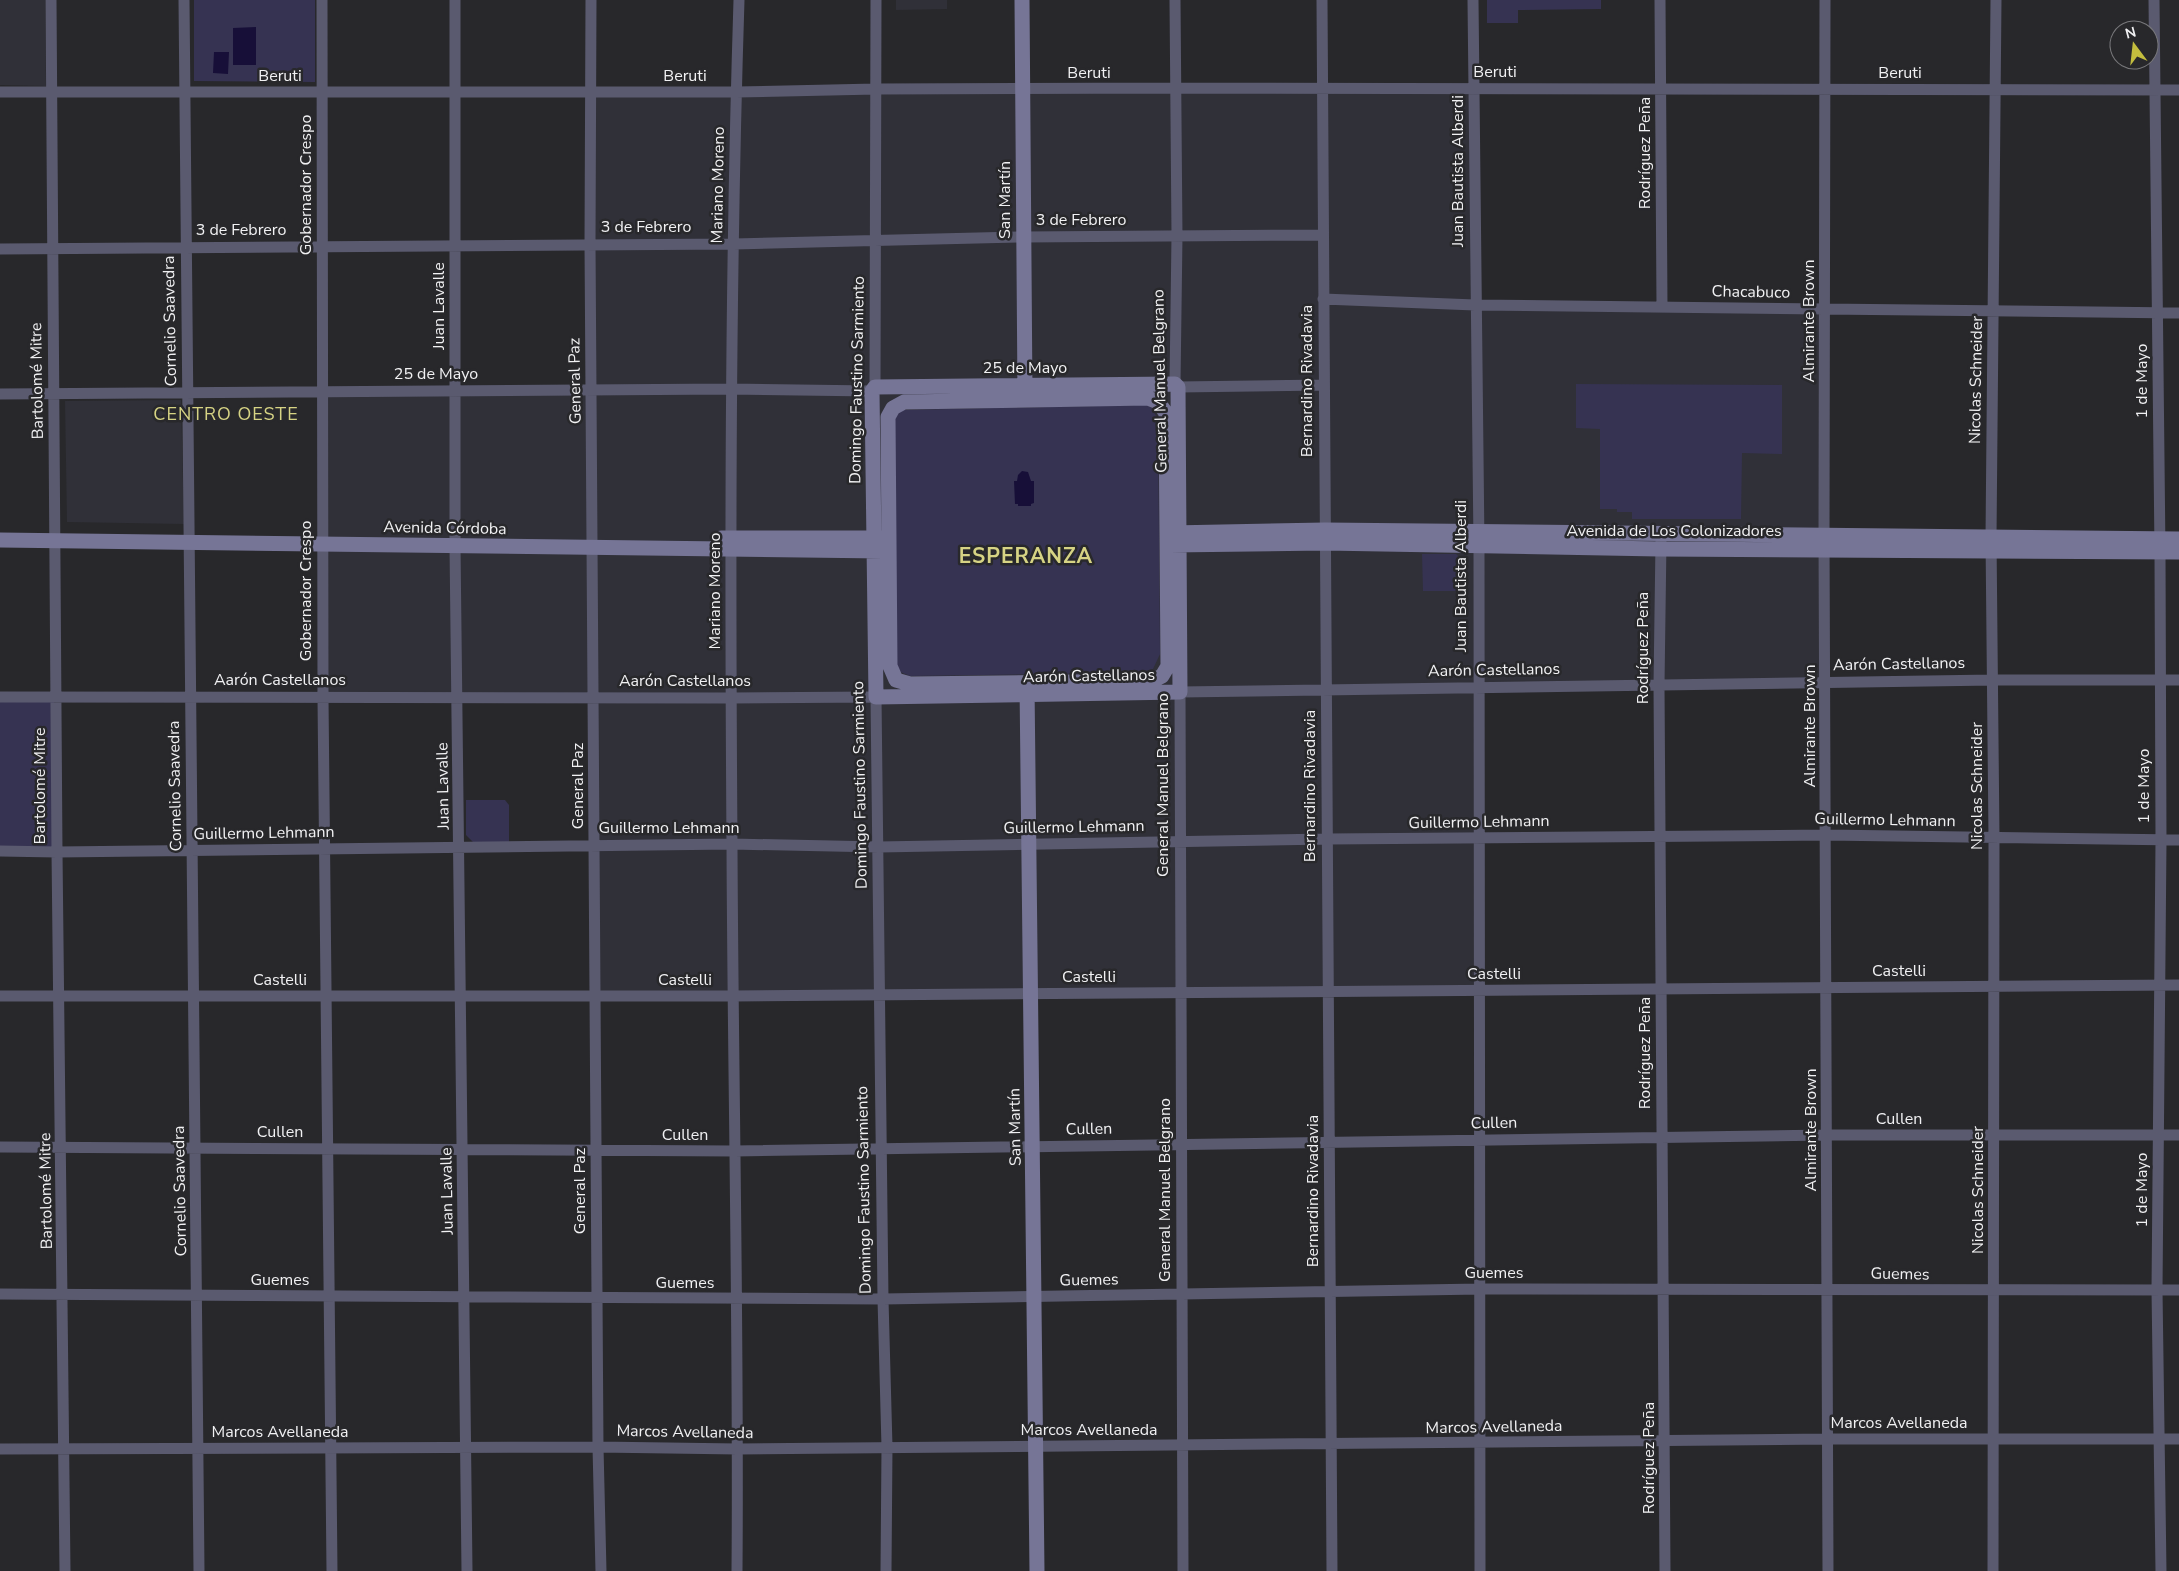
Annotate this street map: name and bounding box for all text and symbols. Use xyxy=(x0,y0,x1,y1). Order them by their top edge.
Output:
north arrow xyxy=(2109,20,2159,70)
text: N xyxy=(2123,22,2138,43)
street label: Beruti xyxy=(1473,61,1517,83)
street label: Beruti xyxy=(1067,62,1111,84)
street label: Beruti xyxy=(1878,62,1922,84)
street label: Beruti xyxy=(258,65,302,87)
street label: Beruti xyxy=(663,65,707,87)
street label: Juan Bautista Alberdi xyxy=(1447,95,1469,248)
street label: Rodríguez Peña xyxy=(1634,97,1656,209)
street label: Gobernador Crespo xyxy=(295,115,317,255)
street label: Mariano Moreno xyxy=(706,126,730,244)
street label: San Martín xyxy=(994,161,1016,239)
street label: 3 de Febrero xyxy=(1036,209,1126,231)
street label: 3 de Febrero xyxy=(601,216,691,238)
street label: 3 de Febrero xyxy=(196,219,286,241)
street label: Cornelio Saavedra xyxy=(158,255,182,387)
street label: Almirante Brown xyxy=(1798,260,1820,382)
street label: Juan Lavalle xyxy=(428,262,450,351)
street label: Domingo Faustino Sarmiento xyxy=(844,276,870,484)
street label: Chacabuco xyxy=(1712,280,1791,304)
street label: General Manuel Belgrano xyxy=(1147,289,1173,473)
street label: Bernardino Rivadavia xyxy=(1296,305,1318,457)
street label: Nicolas Schneider xyxy=(1964,316,1988,444)
street label: Bartolomé Mitre xyxy=(25,322,49,440)
street label: General Paz xyxy=(563,338,587,424)
street label: 1 de Mayo xyxy=(2131,344,2153,418)
street label: 25 de Mayo xyxy=(983,357,1067,379)
street label: 25 de Mayo xyxy=(394,363,478,385)
district label: CENTRO OESTE xyxy=(153,402,299,426)
street label: Juan Bautista Alberdi xyxy=(1450,500,1472,653)
street label: Avenida Córdoba xyxy=(383,516,507,540)
street label: Avenida de Los Colonizadores xyxy=(1566,520,1782,542)
street label: Gobernador Crespo xyxy=(295,521,317,661)
street label: Mariano Moreno xyxy=(704,532,726,649)
district label: ESPERANZA xyxy=(959,542,1093,570)
street label: Rodríguez Peña xyxy=(1632,592,1654,704)
street label: Aarón Castellanos xyxy=(1833,652,1965,676)
street label: Aarón Castellanos xyxy=(1428,658,1560,682)
street label: Aarón Castellanos xyxy=(1023,664,1155,688)
street label: Almirante Brown xyxy=(1799,665,1821,787)
street label: Aarón Castellanos xyxy=(214,669,346,691)
street label: Aarón Castellanos xyxy=(619,670,751,692)
street label: Domingo Faustino Sarmiento xyxy=(847,681,873,889)
street label: General Manuel Belgrano xyxy=(1152,693,1174,877)
street label: Bernardino Rivadavia xyxy=(1299,710,1321,862)
street label: Cornelio Saavedra xyxy=(163,720,187,852)
street label: Nicolas Schneider xyxy=(1966,722,1988,850)
street label: Bartolomé Mitre xyxy=(29,728,51,844)
street label: Juan Lavalle xyxy=(431,742,455,831)
street label: General Paz xyxy=(567,743,589,829)
street label: 1 de Mayo xyxy=(2133,749,2155,823)
street label: Guillermo Lehmann xyxy=(1814,808,1956,832)
street label: Guillermo Lehmann xyxy=(1408,810,1550,834)
street label: Guillermo Lehmann xyxy=(1003,815,1145,839)
street label: Guillermo Lehmann xyxy=(598,817,740,839)
street label: Guillermo Lehmann xyxy=(193,821,335,845)
street label: Castelli xyxy=(1872,960,1926,982)
street label: Castelli xyxy=(1467,963,1521,985)
street label: Castelli xyxy=(1062,966,1116,988)
street label: Castelli xyxy=(253,969,307,991)
street label: Castelli xyxy=(658,969,712,991)
street label: Rodríguez Peña xyxy=(1634,997,1656,1109)
street label: Almirante Brown xyxy=(1800,1069,1822,1191)
street label: Domingo Faustino Sarmiento xyxy=(851,1086,877,1294)
street label: San Martín xyxy=(1003,1088,1027,1166)
street label: General Manuel Belgrano xyxy=(1154,1098,1176,1282)
street label: Cullen xyxy=(1876,1108,1922,1130)
street label: Cullen xyxy=(1471,1112,1517,1134)
street label: Bernardino Rivadavia xyxy=(1302,1115,1324,1267)
street label: Cullen xyxy=(1066,1118,1112,1140)
street label: Cullen xyxy=(257,1121,303,1143)
street label: Cullen xyxy=(662,1124,708,1146)
street label: Cornelio Saavedra xyxy=(168,1125,192,1257)
street label: Nicolas Schneider xyxy=(1967,1126,1989,1254)
street label: Bartolomé Mitre xyxy=(34,1132,58,1250)
street label: Juan Lavalle xyxy=(435,1147,459,1236)
street label: General Paz xyxy=(569,1148,591,1234)
street label: 1 de Mayo xyxy=(2131,1153,2153,1227)
street label: Guemes xyxy=(1464,1262,1524,1284)
street label: Guemes xyxy=(1870,1262,1930,1286)
street label: Guemes xyxy=(1059,1268,1119,1292)
street label: Guemes xyxy=(250,1269,310,1291)
street label: Guemes xyxy=(655,1272,715,1294)
street label: Rodríguez Peña xyxy=(1638,1402,1660,1514)
street label: Marcos Avellaneda xyxy=(1831,1412,1967,1434)
street label: Marcos Avellaneda xyxy=(1425,1415,1563,1439)
street label: Marcos Avellaneda xyxy=(1021,1419,1157,1441)
street label: Marcos Avellaneda xyxy=(616,1420,754,1444)
street label: Marcos Avellaneda xyxy=(212,1421,348,1443)

